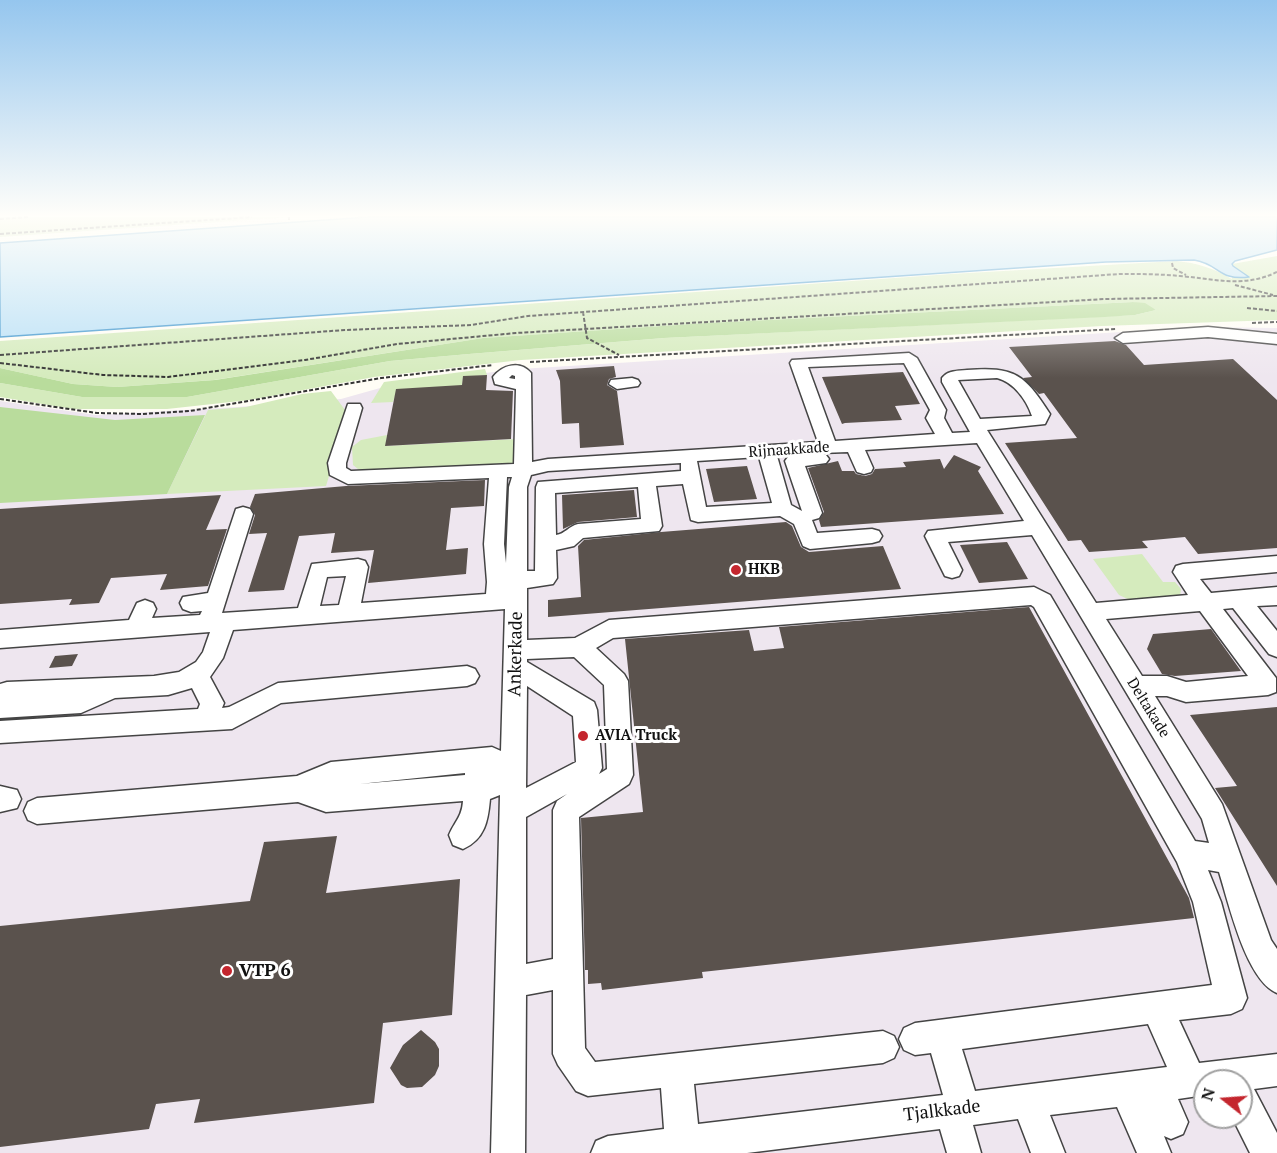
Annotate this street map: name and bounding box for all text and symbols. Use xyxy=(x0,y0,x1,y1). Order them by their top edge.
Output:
street label: Rijnaakkade xyxy=(748,438,830,462)
place label: HKB xyxy=(748,561,780,579)
marker: HKB xyxy=(729,563,743,577)
street label: Ankerkade xyxy=(504,611,528,697)
street label: Deltakade xyxy=(1123,675,1173,741)
place label: AVIA Truck xyxy=(595,727,677,745)
marker: AVIA Truck xyxy=(576,729,590,743)
place label: VTP 6 xyxy=(239,960,291,982)
marker: VTP 6 xyxy=(220,964,234,978)
north arrow xyxy=(1193,1069,1253,1129)
text: N xyxy=(1195,1085,1220,1103)
street label: Tjalkkade xyxy=(902,1096,982,1126)

